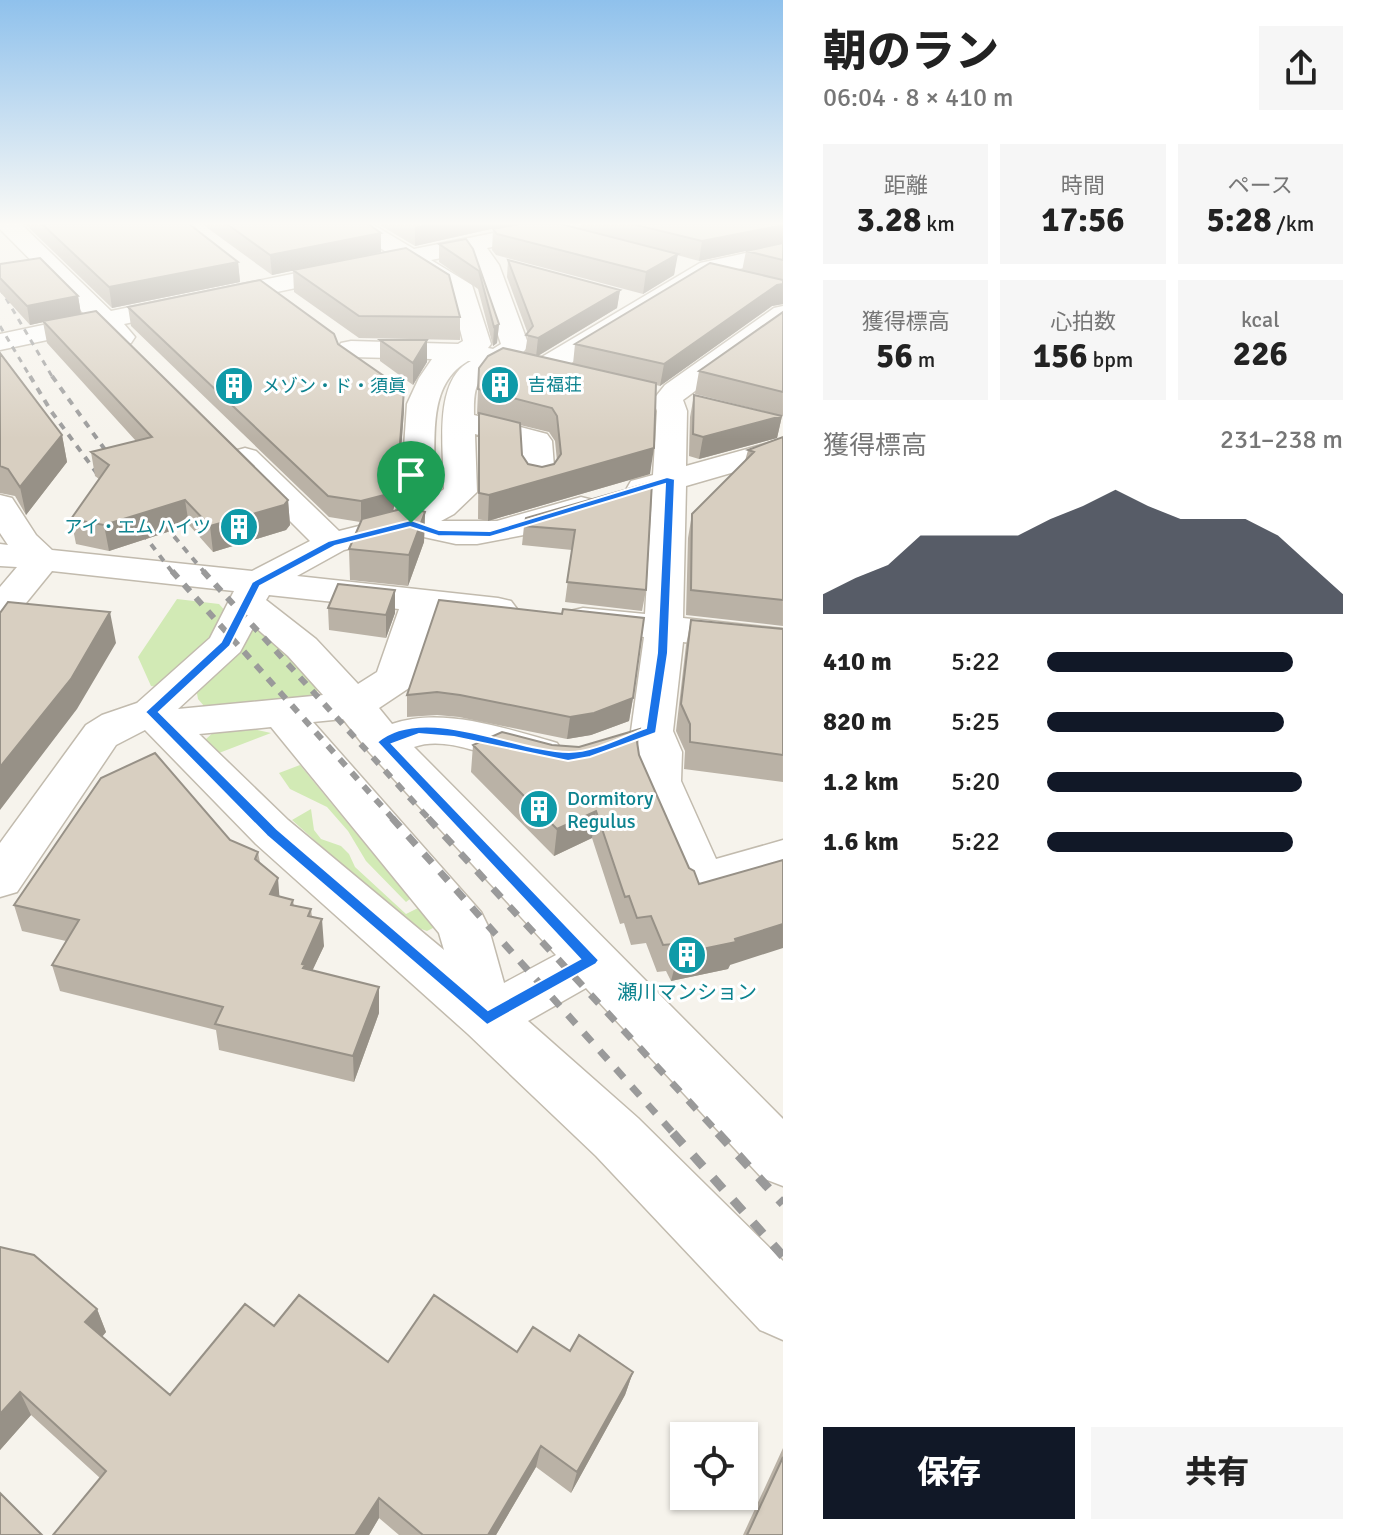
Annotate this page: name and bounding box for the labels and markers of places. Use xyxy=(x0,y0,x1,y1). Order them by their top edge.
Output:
building icon: 吉福荘 xyxy=(479,364,521,406)
building icon: メゾン・ド・須眞 xyxy=(213,365,255,407)
place label: 吉福荘 xyxy=(528,374,582,396)
place label: メゾン・ド・須眞 xyxy=(262,375,406,397)
pin xyxy=(377,441,445,523)
building icon: アイ・エム ハイツ xyxy=(218,506,260,548)
place label: アイ・エム ハイツ xyxy=(64,516,211,538)
place label: Dormitory Regulus xyxy=(567,786,654,834)
building icon: Dormitory Regulus xyxy=(518,788,560,830)
building icon: 瀬川マンション xyxy=(666,934,708,976)
place label: 瀬川マンション xyxy=(617,980,757,1005)

